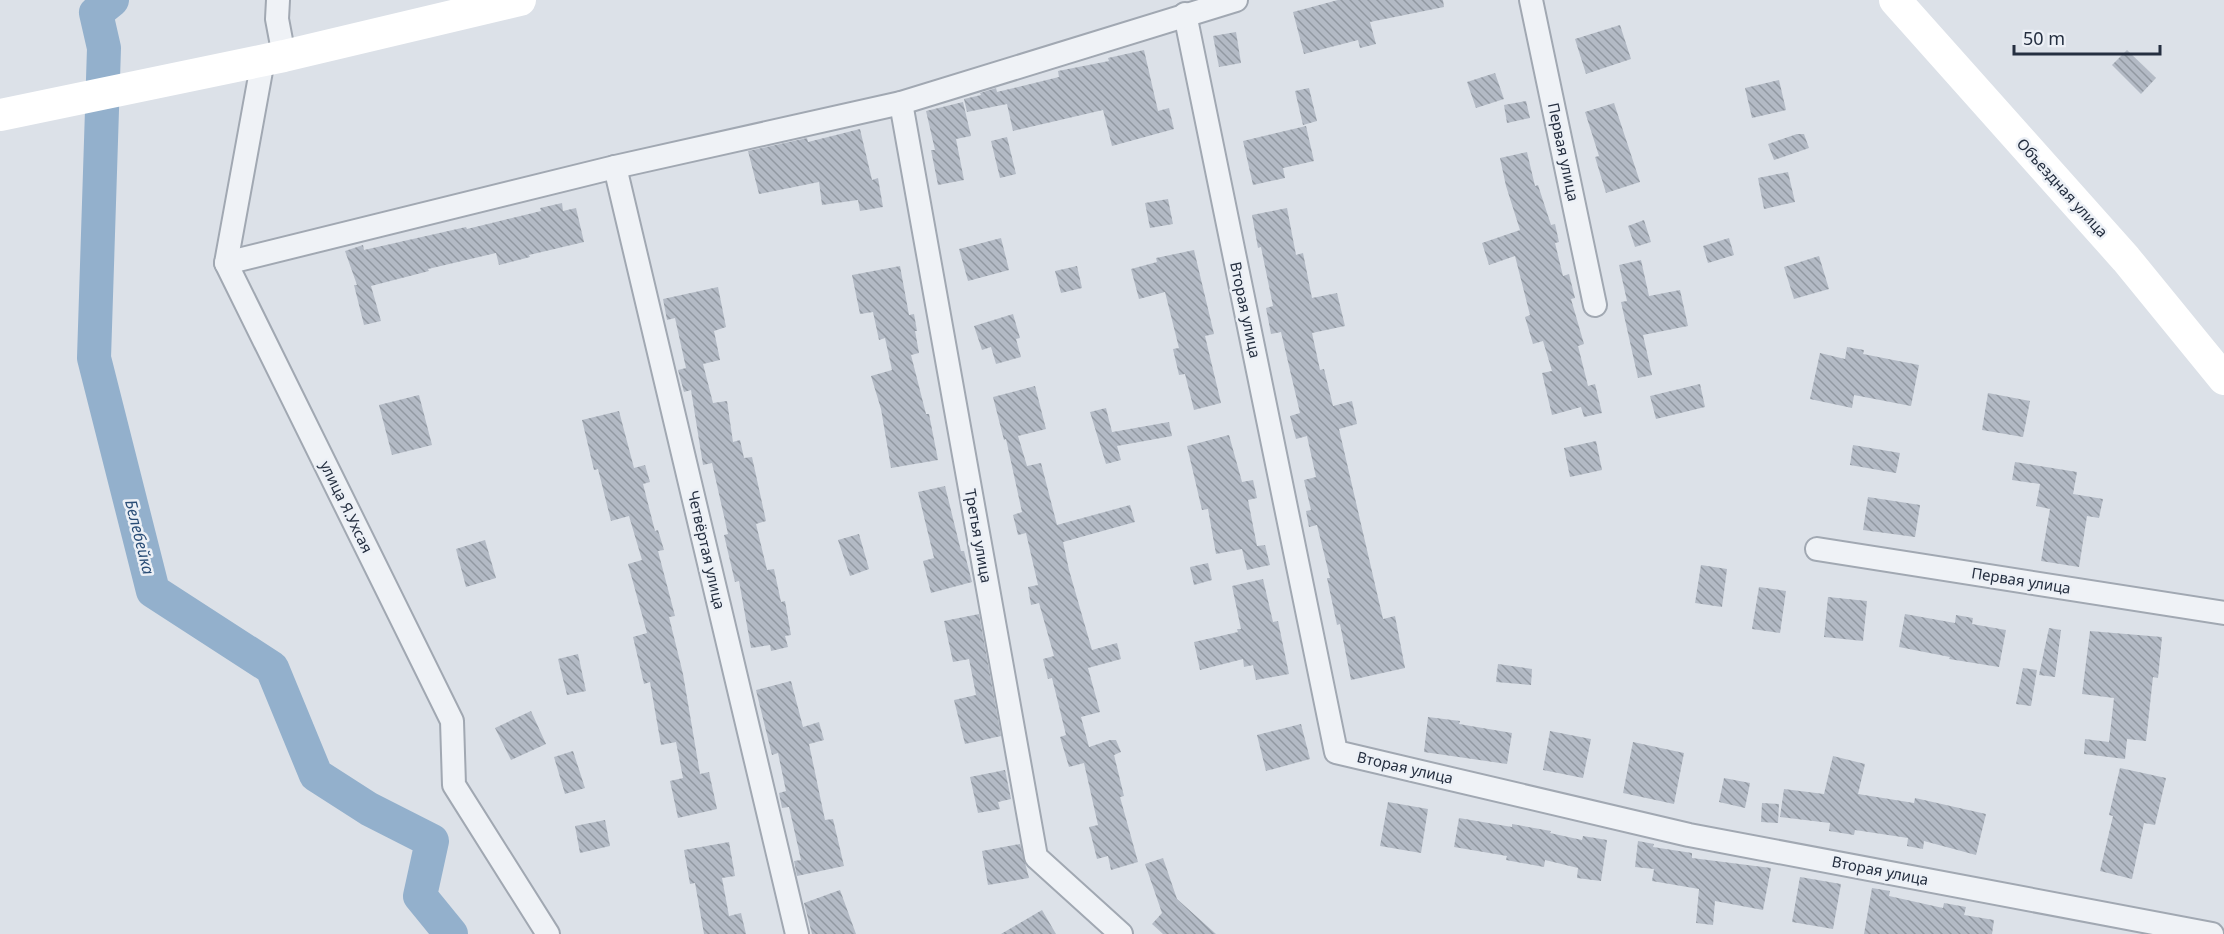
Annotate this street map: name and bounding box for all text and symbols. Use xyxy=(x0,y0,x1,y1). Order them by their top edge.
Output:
scale bar xyxy=(2014,18,2160,56)
text: 50 m xyxy=(2023,26,2065,50)
street label: Первая улица xyxy=(1544,101,1584,203)
street label: Объездная улица xyxy=(2013,133,2113,241)
street label: Вторая улица xyxy=(1226,260,1266,360)
street label: улица Я.Ухсая xyxy=(316,457,378,556)
street label: Третья улица xyxy=(961,487,997,584)
street label: Четвёртая улица xyxy=(684,488,730,611)
water label: Белебейка xyxy=(120,497,160,577)
street label: Первая улица xyxy=(1970,562,2072,598)
street label: Вторая улица xyxy=(1355,746,1455,788)
street label: Вторая улица xyxy=(1830,851,1930,889)

